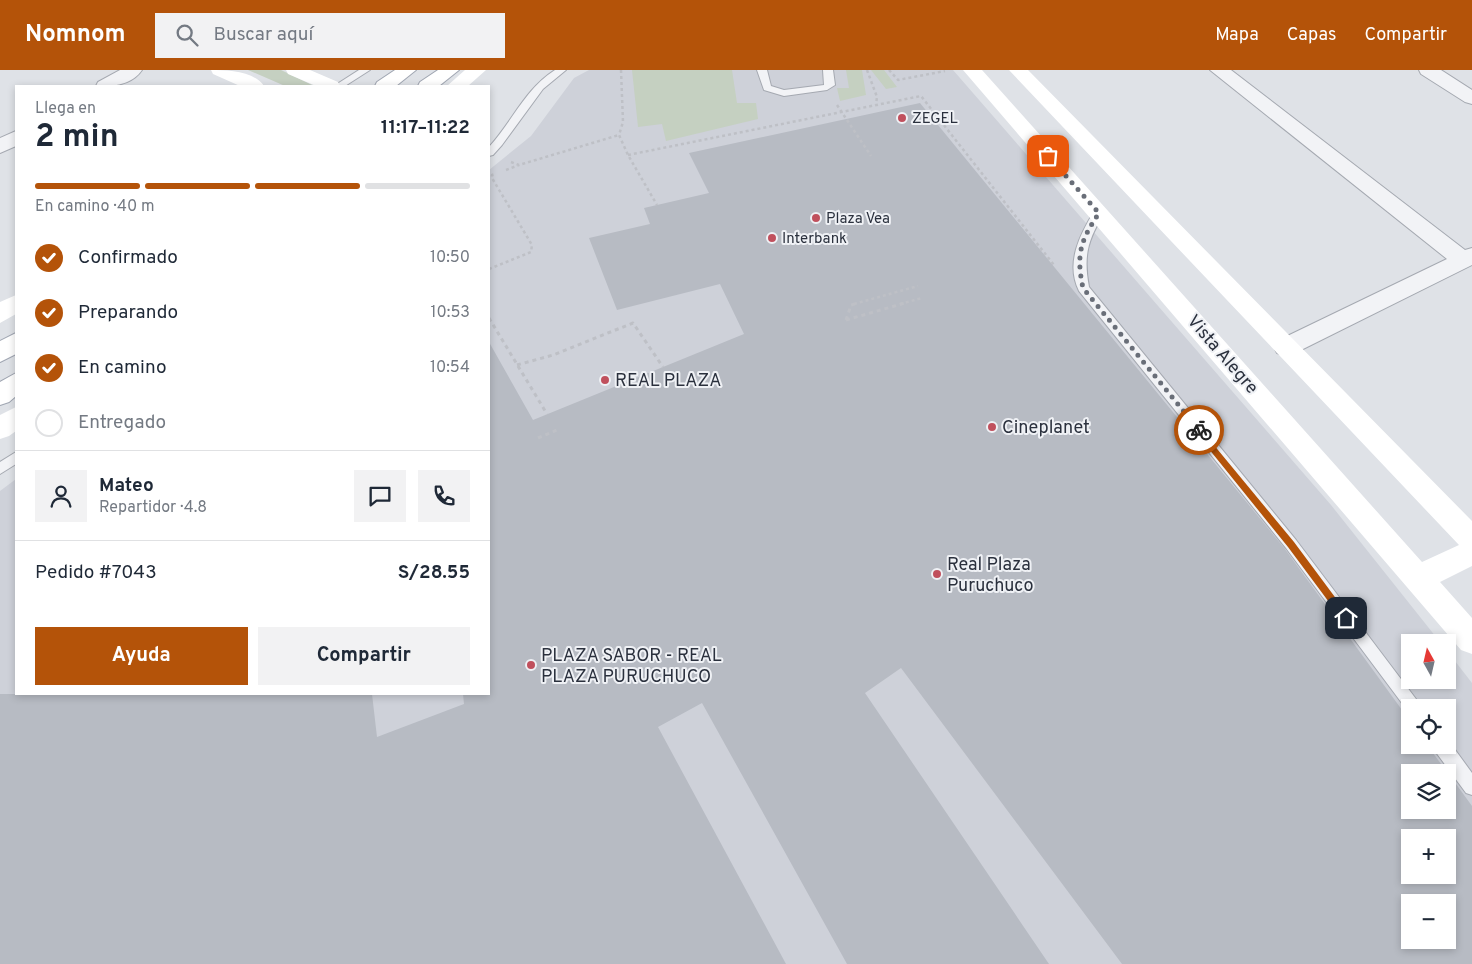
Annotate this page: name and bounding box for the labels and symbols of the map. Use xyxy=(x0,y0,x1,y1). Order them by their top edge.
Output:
place label: ZEGEL xyxy=(912,110,958,129)
marker: ZEGEL xyxy=(896,112,908,124)
pin xyxy=(1027,135,1069,177)
place label: Plaza Vea xyxy=(826,210,890,229)
marker: Plaza Vea xyxy=(810,212,822,224)
place label: Interbank xyxy=(782,230,847,249)
marker: Interbank xyxy=(766,232,778,244)
street label: Vista Alegre xyxy=(1181,311,1263,399)
place label: REAL PLAZA xyxy=(615,370,722,393)
marker: REAL PLAZA xyxy=(599,374,611,386)
courier xyxy=(1174,405,1224,455)
place label: Cineplanet xyxy=(1002,417,1090,440)
marker: Cineplanet xyxy=(986,421,998,433)
place label: Real Plaza Puruchuco xyxy=(947,554,1034,598)
marker: Real Plaza Puruchuco xyxy=(931,568,943,580)
pin xyxy=(1325,597,1367,639)
north arrow xyxy=(1401,634,1456,689)
place label: PLAZA SABOR - REAL PLAZA PURUCHUCO xyxy=(541,645,722,689)
marker: PLAZA SABOR - REAL PLAZA PURUCHUCO xyxy=(525,659,537,671)

